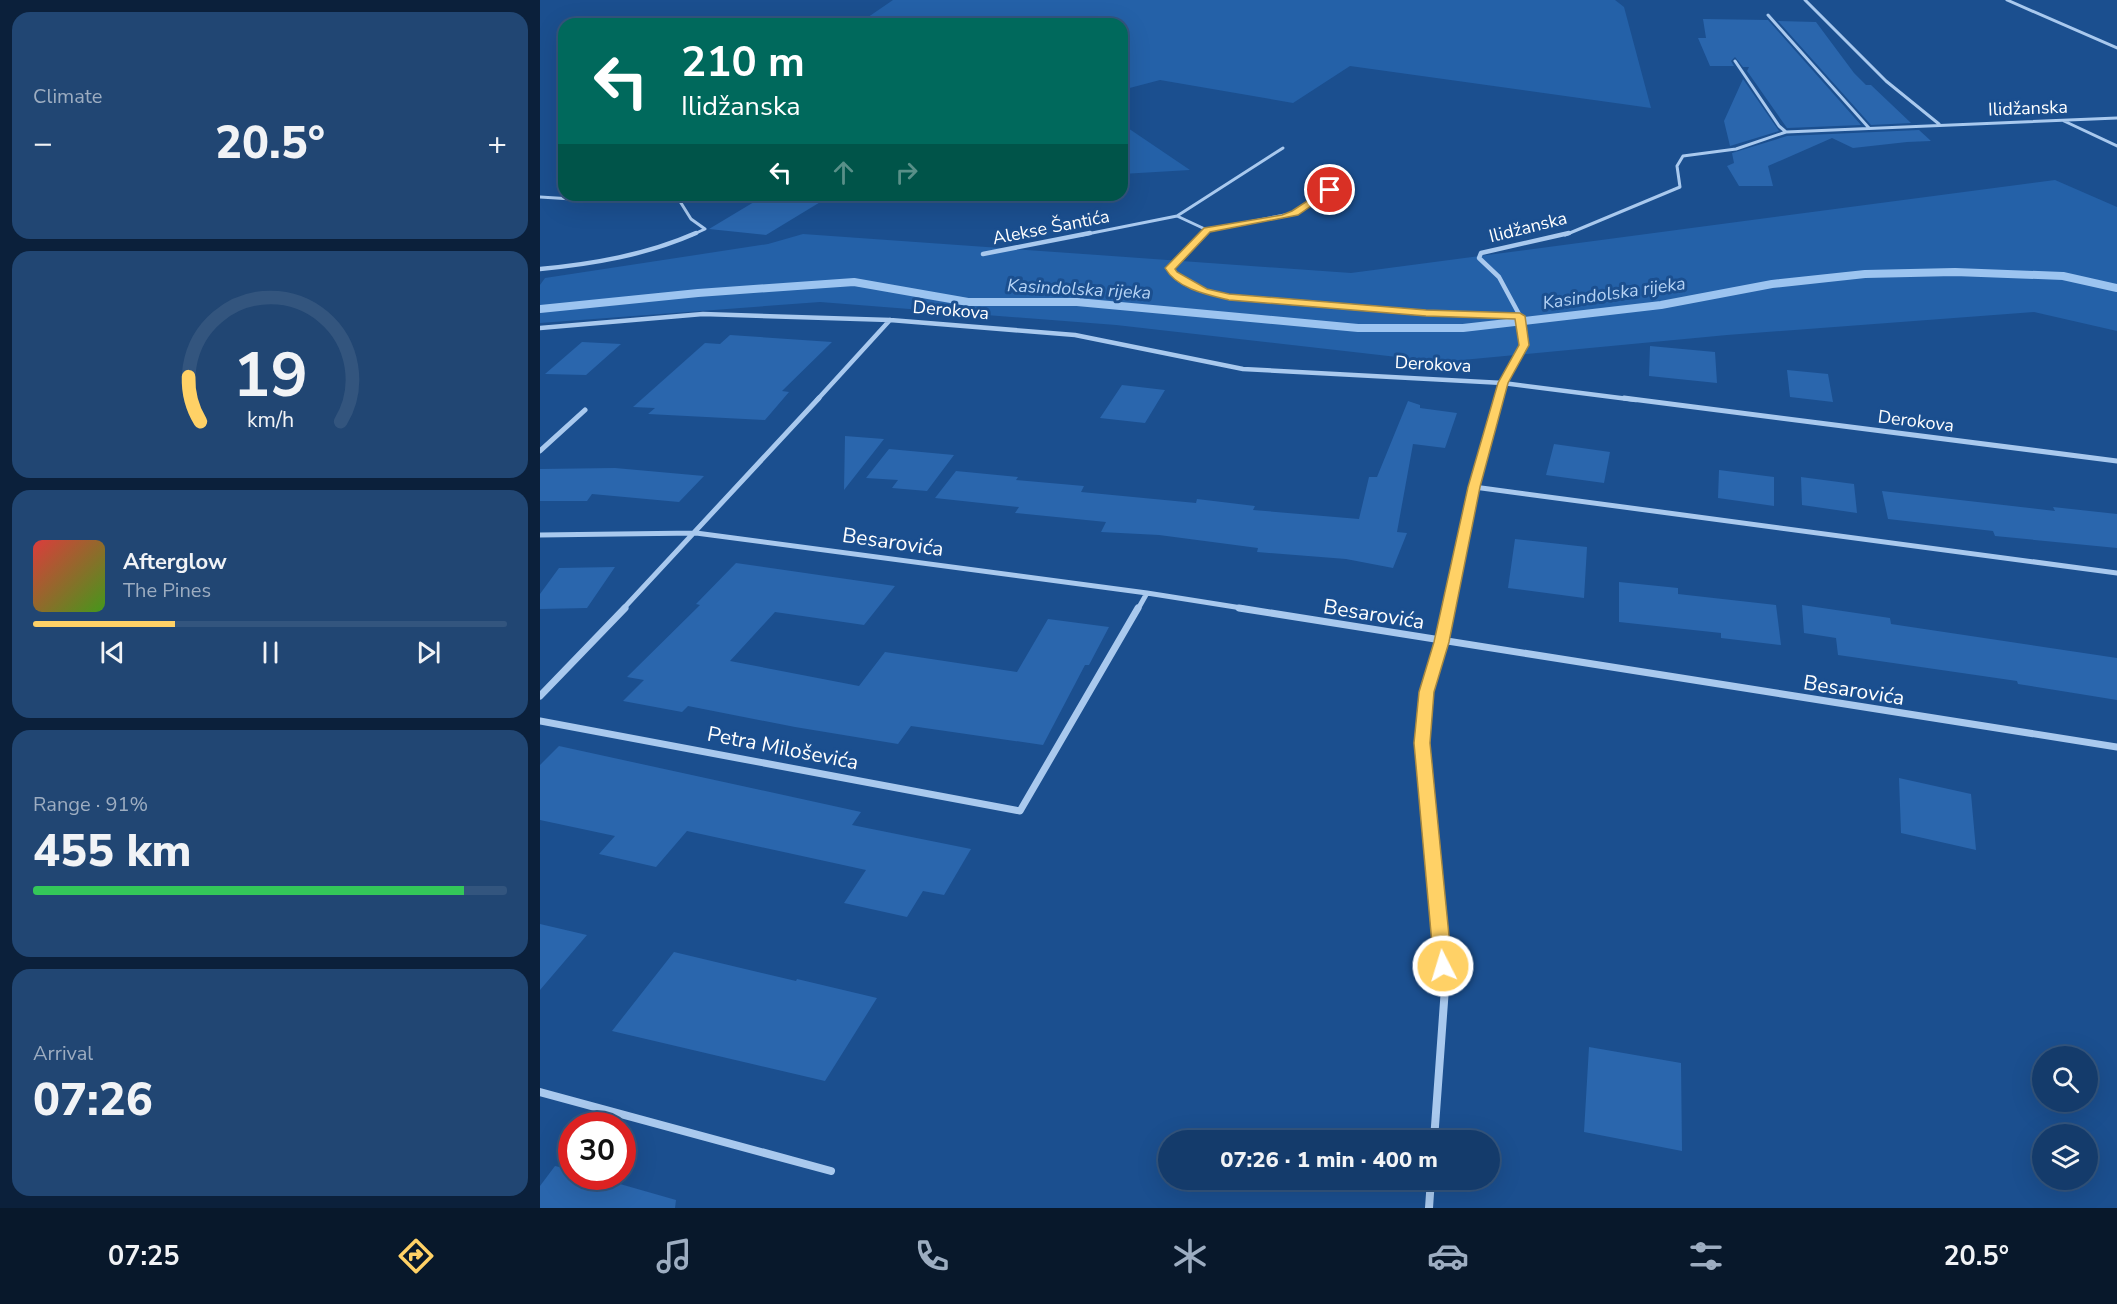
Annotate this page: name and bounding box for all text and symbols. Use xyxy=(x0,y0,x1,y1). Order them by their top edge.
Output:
text: 210 m xyxy=(681,34,805,91)
icon: left xyxy=(582,42,660,120)
text: Climate xyxy=(33,83,102,110)
text: Ilidžanska xyxy=(681,88,801,125)
street label: Ilidžanska xyxy=(1988,95,2068,121)
text: 20.5° xyxy=(215,113,325,174)
text: − xyxy=(33,121,53,166)
text: + xyxy=(487,121,507,166)
icon: left xyxy=(764,156,797,189)
icon: ahead xyxy=(827,156,860,189)
icon: right xyxy=(890,156,923,189)
pin xyxy=(1304,164,1355,215)
icon: arrive xyxy=(1313,173,1346,206)
street label: Alekse Šantića xyxy=(990,204,1112,250)
street label: Ilidžanska xyxy=(1486,206,1570,248)
water label: Kasindolska rijeka xyxy=(1541,271,1687,315)
water label: Kasindolska rijeka xyxy=(1006,273,1152,305)
street label: Derokova xyxy=(912,295,990,325)
text: 19 xyxy=(233,333,307,418)
street label: Derokova xyxy=(1394,350,1472,378)
street label: Derokova xyxy=(1877,404,1955,438)
text: km/h xyxy=(246,405,294,435)
street label: Besarovića xyxy=(841,521,945,563)
text: Afterglow xyxy=(123,547,227,577)
text: The Pines xyxy=(123,577,211,604)
street label: Besarovića xyxy=(1321,592,1427,636)
icon: previous xyxy=(96,636,129,669)
icon: pause xyxy=(254,636,287,669)
icon: next xyxy=(412,636,445,669)
street label: Besarovića xyxy=(1801,668,1907,712)
street label: Petra Miloševića xyxy=(705,720,861,776)
text: Range · 91% xyxy=(33,791,148,818)
text: 455 km xyxy=(33,821,192,882)
position arrow xyxy=(1411,934,1475,998)
text: Arrival xyxy=(33,1040,93,1067)
map controls xyxy=(2032,1046,2098,1190)
button: search xyxy=(2032,1046,2098,1112)
text: 07:26 xyxy=(33,1070,153,1131)
speed limit sign: 30 xyxy=(558,1112,636,1190)
button: layers xyxy=(2032,1124,2098,1190)
text: 07:26 · 1 min · 400 m xyxy=(1220,1145,1438,1175)
icon: directions xyxy=(395,1235,437,1277)
icon: music xyxy=(653,1235,695,1277)
icon: phone xyxy=(911,1235,953,1277)
icon: climate xyxy=(1169,1235,1211,1277)
icon: car xyxy=(1427,1235,1469,1277)
icon: filters xyxy=(1685,1235,1727,1277)
text: 07:25 xyxy=(108,1238,179,1275)
text: 20.5° xyxy=(1943,1238,2009,1275)

